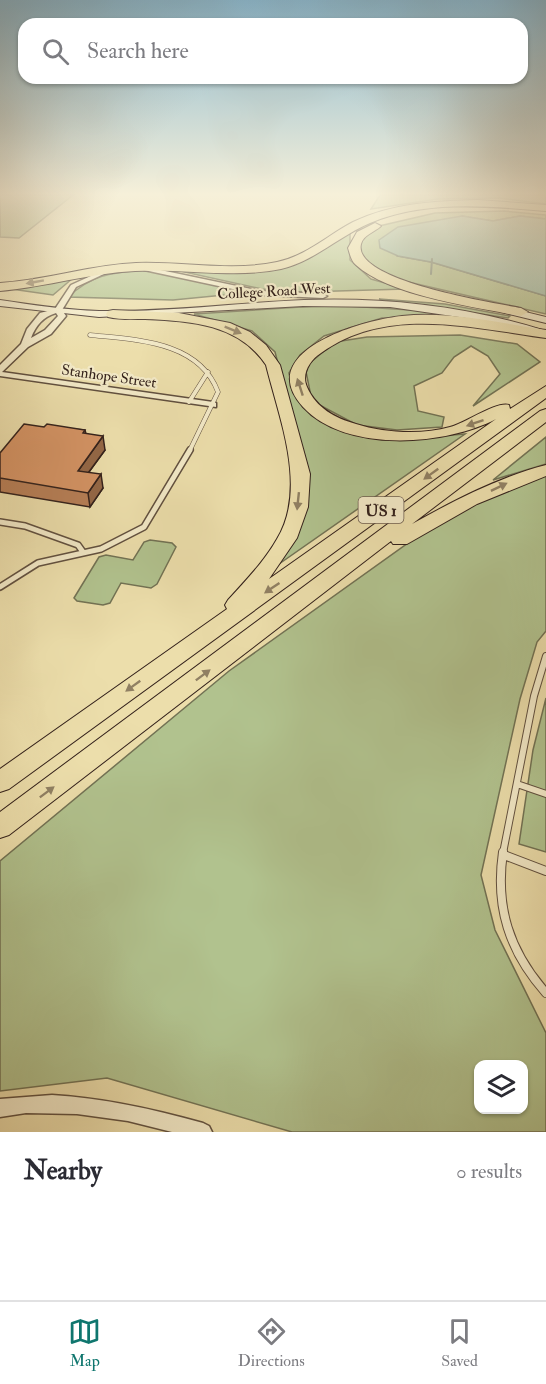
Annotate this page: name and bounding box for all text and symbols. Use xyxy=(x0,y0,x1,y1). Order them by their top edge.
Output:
search box xyxy=(18,18,528,84)
icon: search xyxy=(39,35,72,68)
text: Search here xyxy=(87,37,189,65)
one-way arrow xyxy=(26,278,45,287)
street label: College Road West xyxy=(217,279,331,304)
one-way arrow xyxy=(224,326,242,335)
street label: Stanhope Street xyxy=(60,360,158,394)
one-way arrow xyxy=(295,378,305,396)
one-way arrow xyxy=(466,418,484,428)
one-way arrow xyxy=(423,468,439,480)
one-way arrow xyxy=(490,482,507,491)
one-way arrow xyxy=(294,491,303,510)
road number: US 1 xyxy=(358,497,404,523)
one-way arrow xyxy=(265,582,281,594)
one-way arrow xyxy=(195,668,211,681)
one-way arrow xyxy=(126,680,141,692)
one-way arrow xyxy=(39,786,54,798)
map controls xyxy=(474,1060,528,1114)
button: layers xyxy=(474,1060,528,1114)
text: Nearby xyxy=(24,1155,102,1187)
text: 0 results xyxy=(456,1159,522,1184)
tab: Map xyxy=(68,1315,101,1371)
tab: Directions xyxy=(238,1315,305,1371)
tab: Saved xyxy=(441,1315,478,1371)

